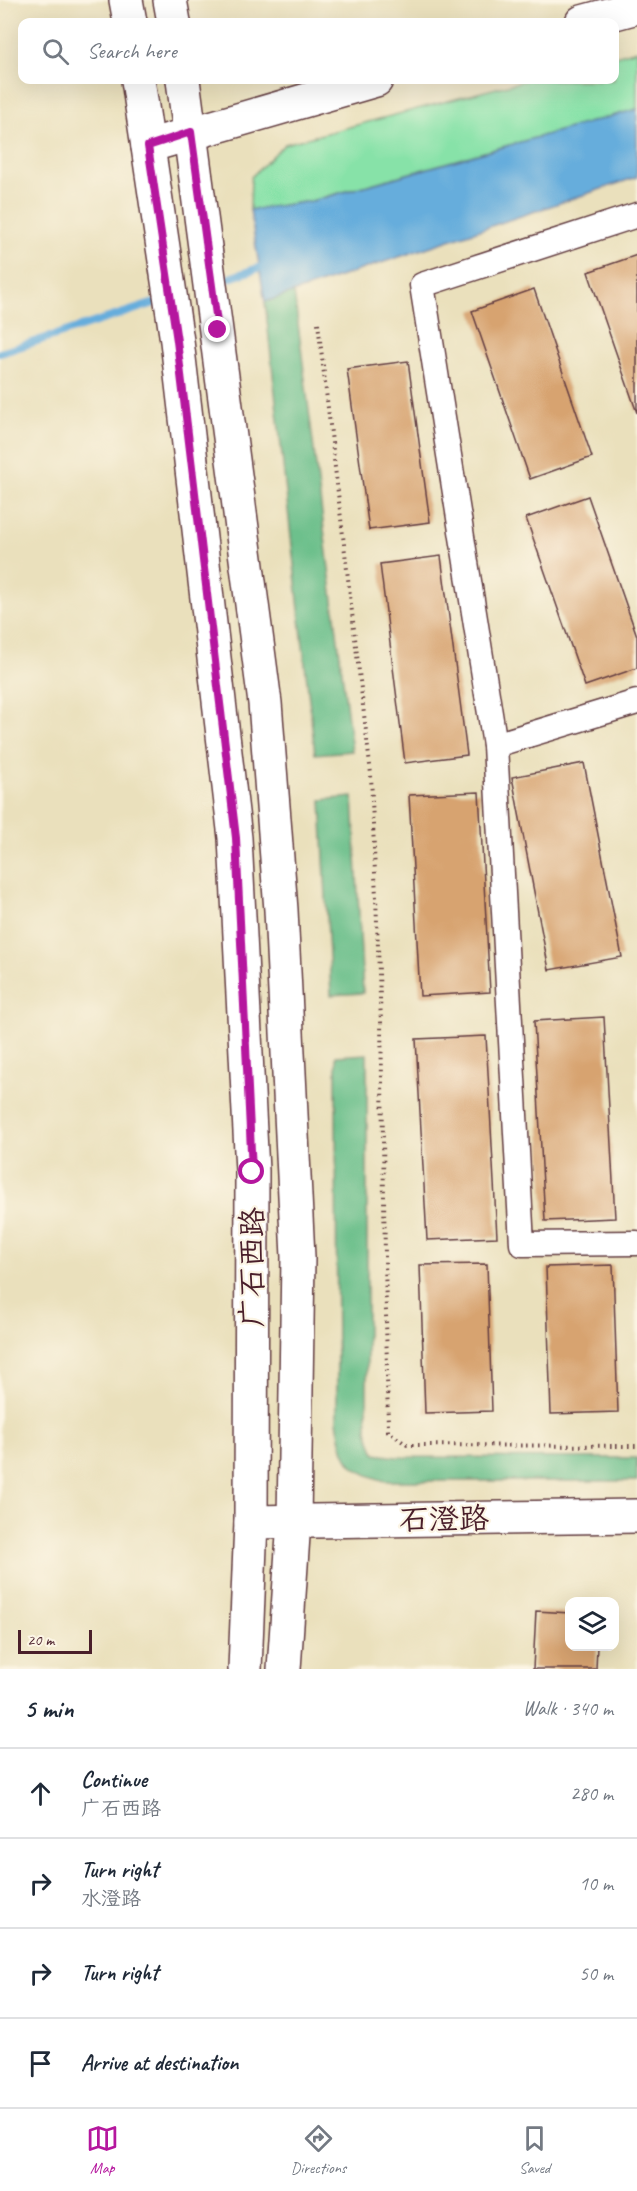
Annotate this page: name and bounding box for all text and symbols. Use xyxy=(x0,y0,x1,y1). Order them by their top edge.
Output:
search box xyxy=(18,18,619,84)
icon: search xyxy=(39,35,72,68)
text: Search here xyxy=(87,37,177,65)
route end xyxy=(204,316,230,342)
route start xyxy=(238,1158,264,1184)
street label: 广石西路 xyxy=(233,1207,271,1327)
street label: 石澄路 xyxy=(399,1499,489,1539)
map controls xyxy=(565,1597,619,1651)
button: layers xyxy=(565,1597,619,1651)
scale bar xyxy=(18,1627,92,1654)
text: 20 m xyxy=(27,1630,54,1650)
text: 5 min xyxy=(24,1692,73,1725)
text: Walk · 340 m xyxy=(523,1696,613,1721)
text: Continue xyxy=(81,1766,147,1794)
icon: ahead xyxy=(24,1777,57,1810)
text: 280 m xyxy=(570,1781,613,1806)
text: 广石西路 xyxy=(81,1796,161,1821)
text: Turn right xyxy=(81,1856,158,1884)
icon: right xyxy=(24,1867,57,1900)
text: 10 m xyxy=(579,1871,613,1896)
text: 水澄路 xyxy=(81,1886,141,1911)
icon: right xyxy=(24,1957,57,1990)
text: Turn right xyxy=(81,1959,158,1987)
text: 50 m xyxy=(579,1961,613,1986)
icon: arrive xyxy=(24,2047,57,2080)
text: Arrive at destination xyxy=(81,2049,238,2077)
tab: Map xyxy=(86,2122,119,2178)
tab: Directions xyxy=(291,2122,346,2178)
tab: Saved xyxy=(518,2122,551,2178)

